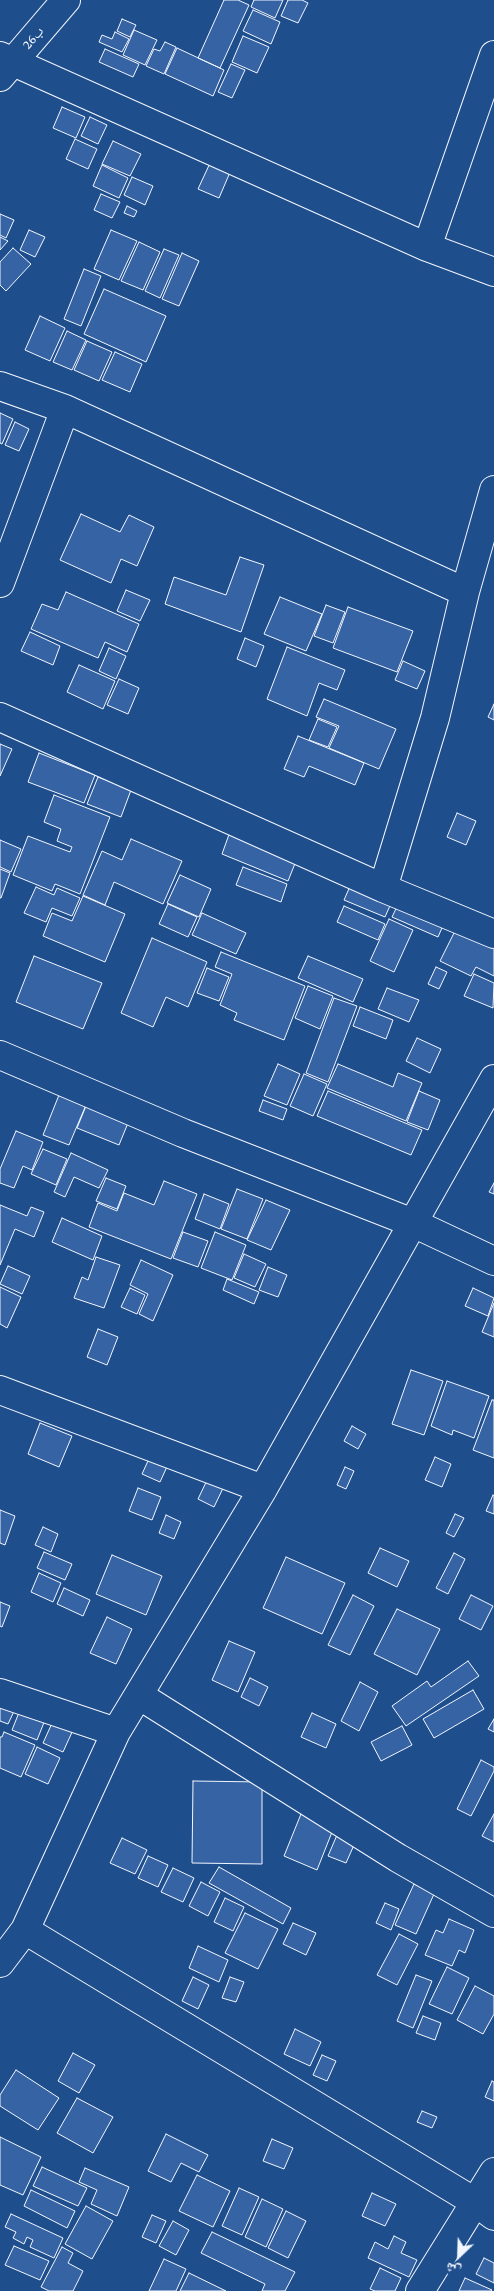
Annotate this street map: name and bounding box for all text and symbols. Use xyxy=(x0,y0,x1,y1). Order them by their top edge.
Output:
street label: 26ب xyxy=(19,23,47,53)
north arrow xyxy=(434,2231,484,2281)
text: ش xyxy=(443,2259,463,2280)

